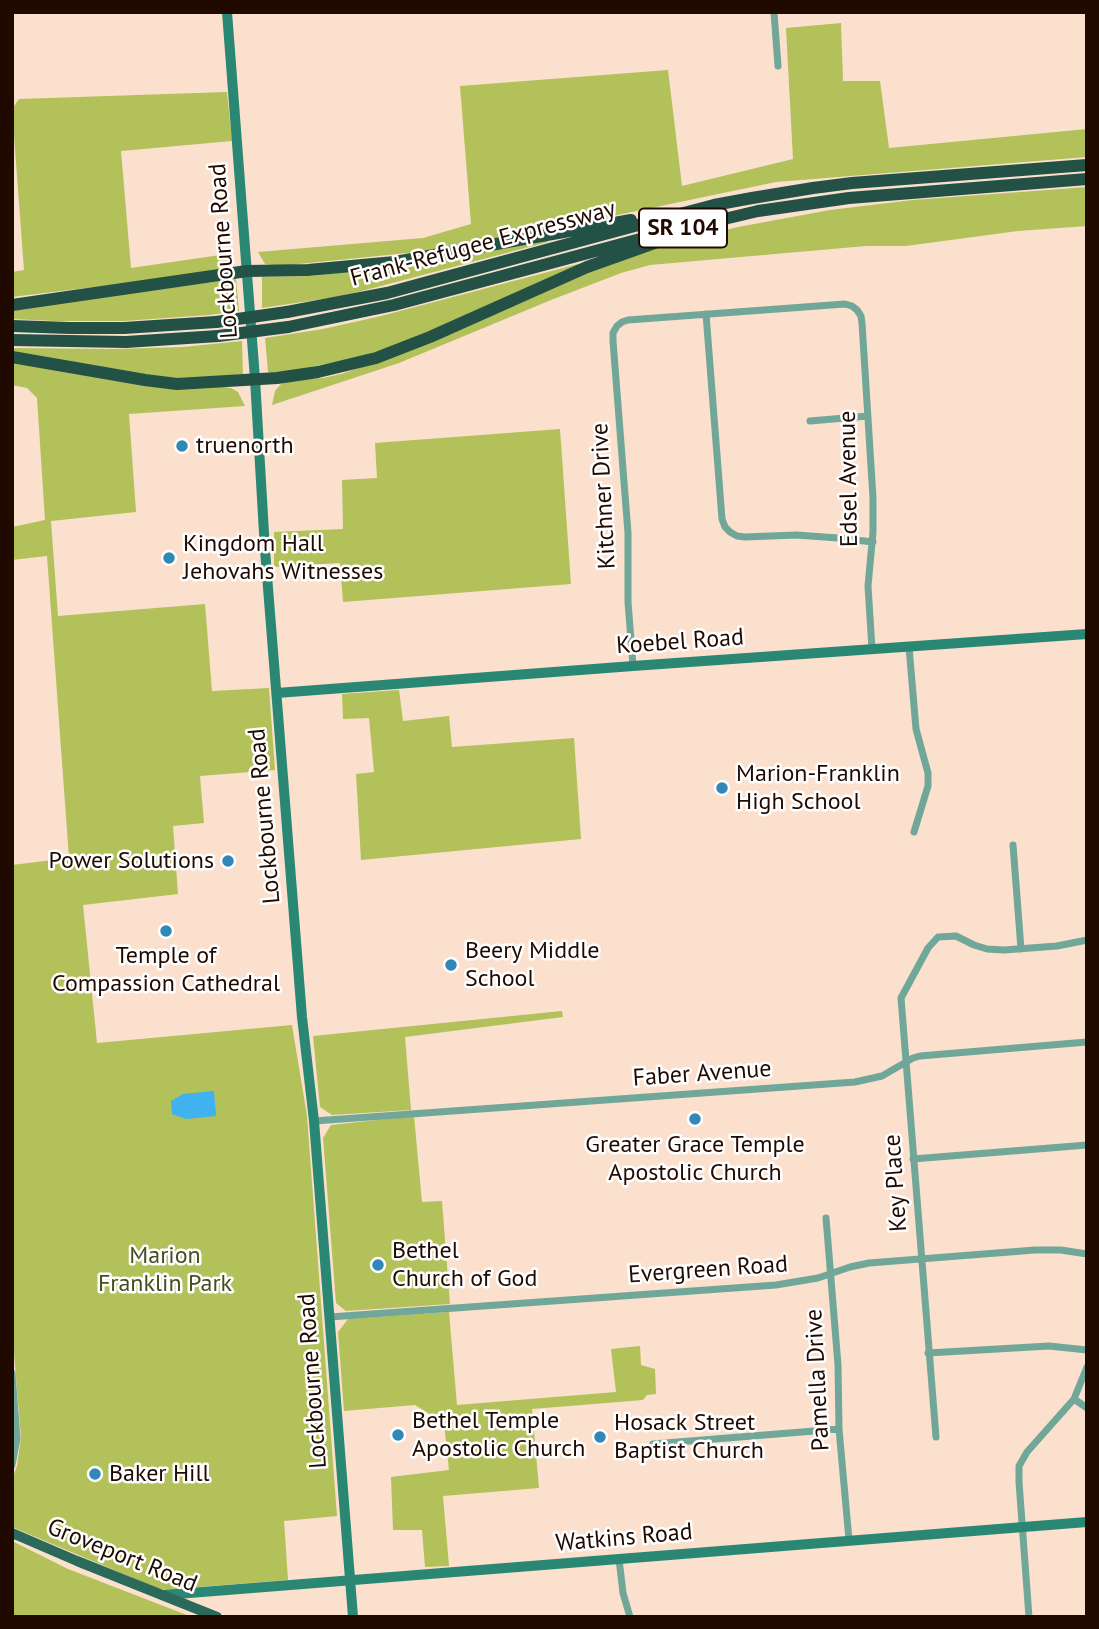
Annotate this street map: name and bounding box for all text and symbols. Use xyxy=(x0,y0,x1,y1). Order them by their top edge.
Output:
street label: Lockbourne Road xyxy=(204,162,244,340)
street label: Frank-Refugee Expressway xyxy=(347,195,619,293)
road number: SR 104 xyxy=(639,208,727,247)
street label: Edsel Avenue xyxy=(833,411,865,547)
street label: Kitchner Drive xyxy=(586,422,622,570)
place label: truenorth xyxy=(196,432,294,460)
marker: truenorth xyxy=(174,438,190,454)
place label: Kingdom Hall Jehovahs Witnesses xyxy=(183,530,383,586)
marker: Kingdom Hall Jehovahs Witnesses xyxy=(161,550,177,566)
street label: Koebel Road xyxy=(615,623,745,661)
street label: Lockbourne Road xyxy=(243,727,287,905)
place label: Marion-Franklin High School xyxy=(736,760,900,816)
marker: Marion-Franklin High School xyxy=(714,780,730,796)
place label: Power Solutions xyxy=(48,847,214,875)
marker: Power Solutions xyxy=(220,853,236,869)
marker: Temple of Compassion Cathedral xyxy=(158,923,174,939)
place label: Beery Middle School xyxy=(465,937,599,993)
place label: Temple of Compassion Cathedral xyxy=(52,942,280,998)
marker: Beery Middle School xyxy=(443,957,459,973)
street label: Faber Avenue xyxy=(632,1055,772,1093)
marker: Greater Grace Temple Apostolic Church xyxy=(687,1111,703,1127)
place label: Greater Grace Temple Apostolic Church xyxy=(585,1131,805,1187)
street label: Key Place xyxy=(878,1133,914,1233)
place label: Bethel Church of God xyxy=(392,1237,537,1293)
park label: Marion Franklin Park xyxy=(98,1242,232,1298)
street label: Evergreen Road xyxy=(627,1250,789,1290)
marker: Bethel Church of God xyxy=(370,1257,386,1273)
street label: Lockbourne Road xyxy=(293,1292,333,1470)
street label: Pamella Drive xyxy=(800,1308,836,1452)
place label: Bethel Temple Apostolic Church xyxy=(412,1407,585,1463)
place label: Hosack Street Baptist Church xyxy=(614,1409,764,1465)
marker: Bethel Temple Apostolic Church xyxy=(390,1427,406,1443)
marker: Hosack Street Baptist Church xyxy=(592,1429,608,1445)
place label: Baker Hill xyxy=(109,1460,209,1488)
marker: Baker Hill xyxy=(87,1466,103,1482)
street label: Groveport Road xyxy=(43,1513,201,1599)
street label: Watkins Road xyxy=(554,1518,694,1558)

